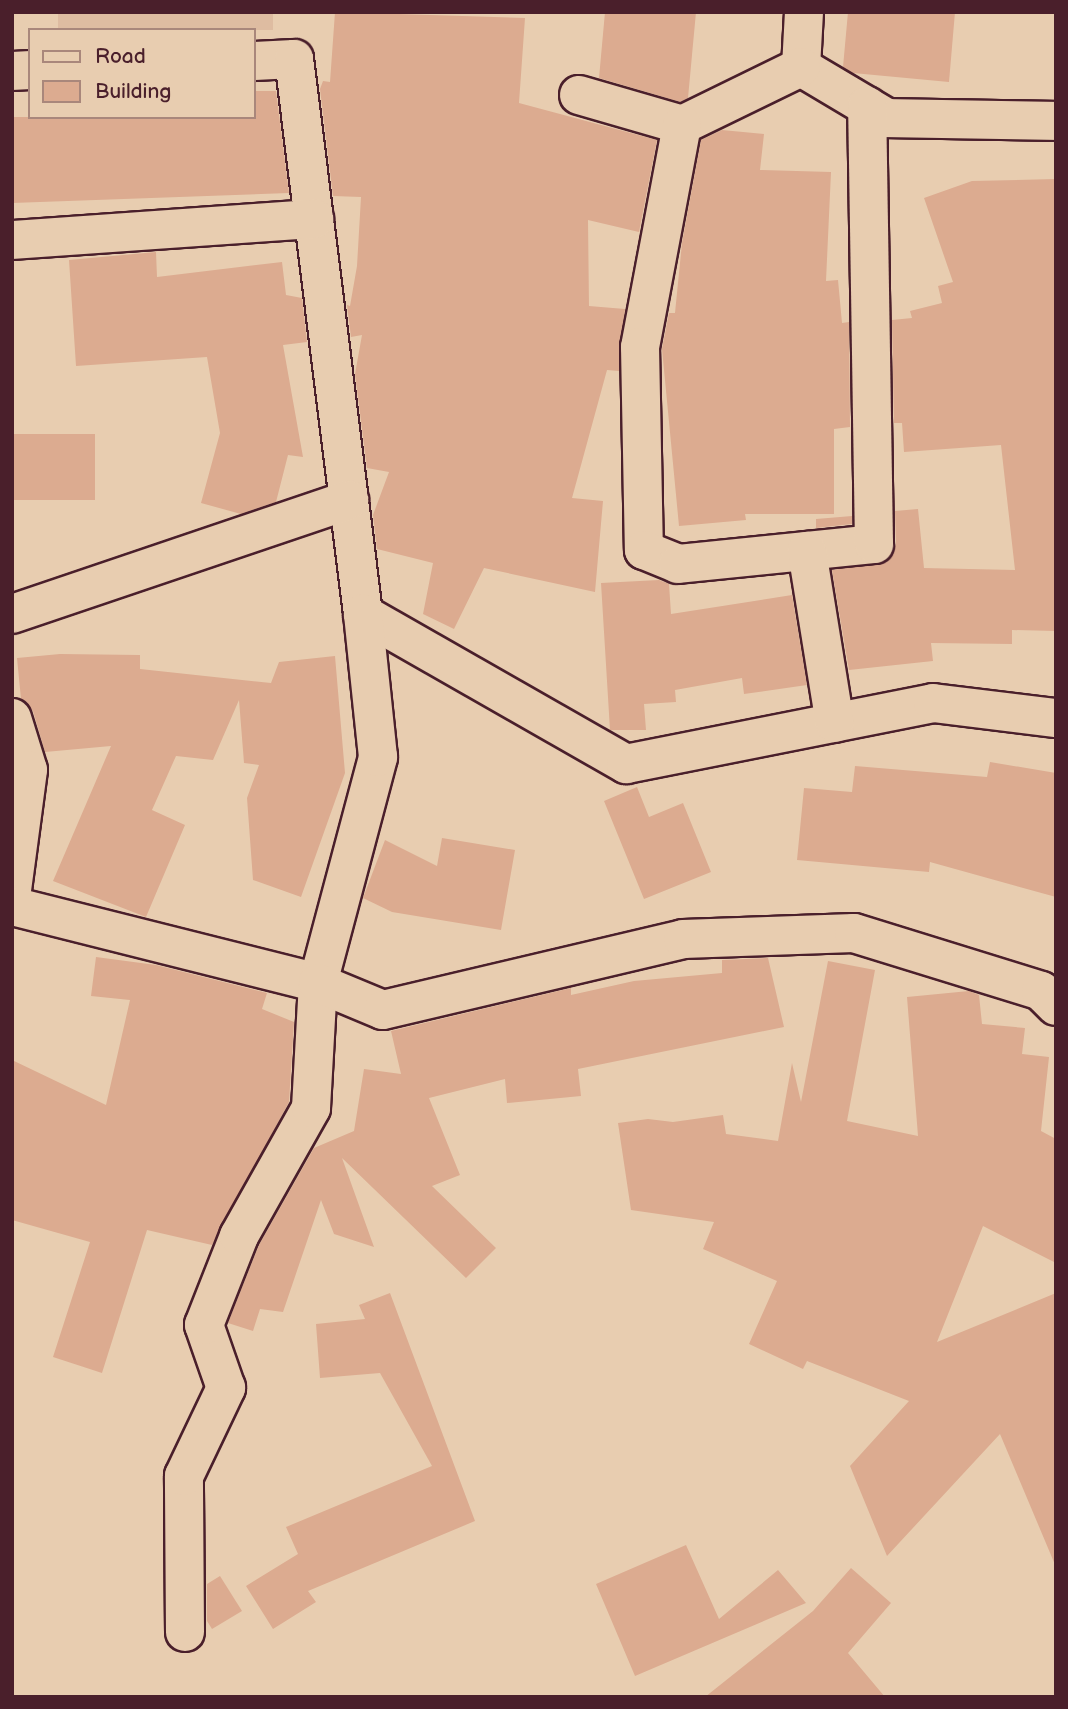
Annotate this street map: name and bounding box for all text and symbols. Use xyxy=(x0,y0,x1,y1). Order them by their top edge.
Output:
legend xyxy=(28,28,256,119)
text: Road xyxy=(95,44,146,69)
text: Building xyxy=(95,79,171,104)

